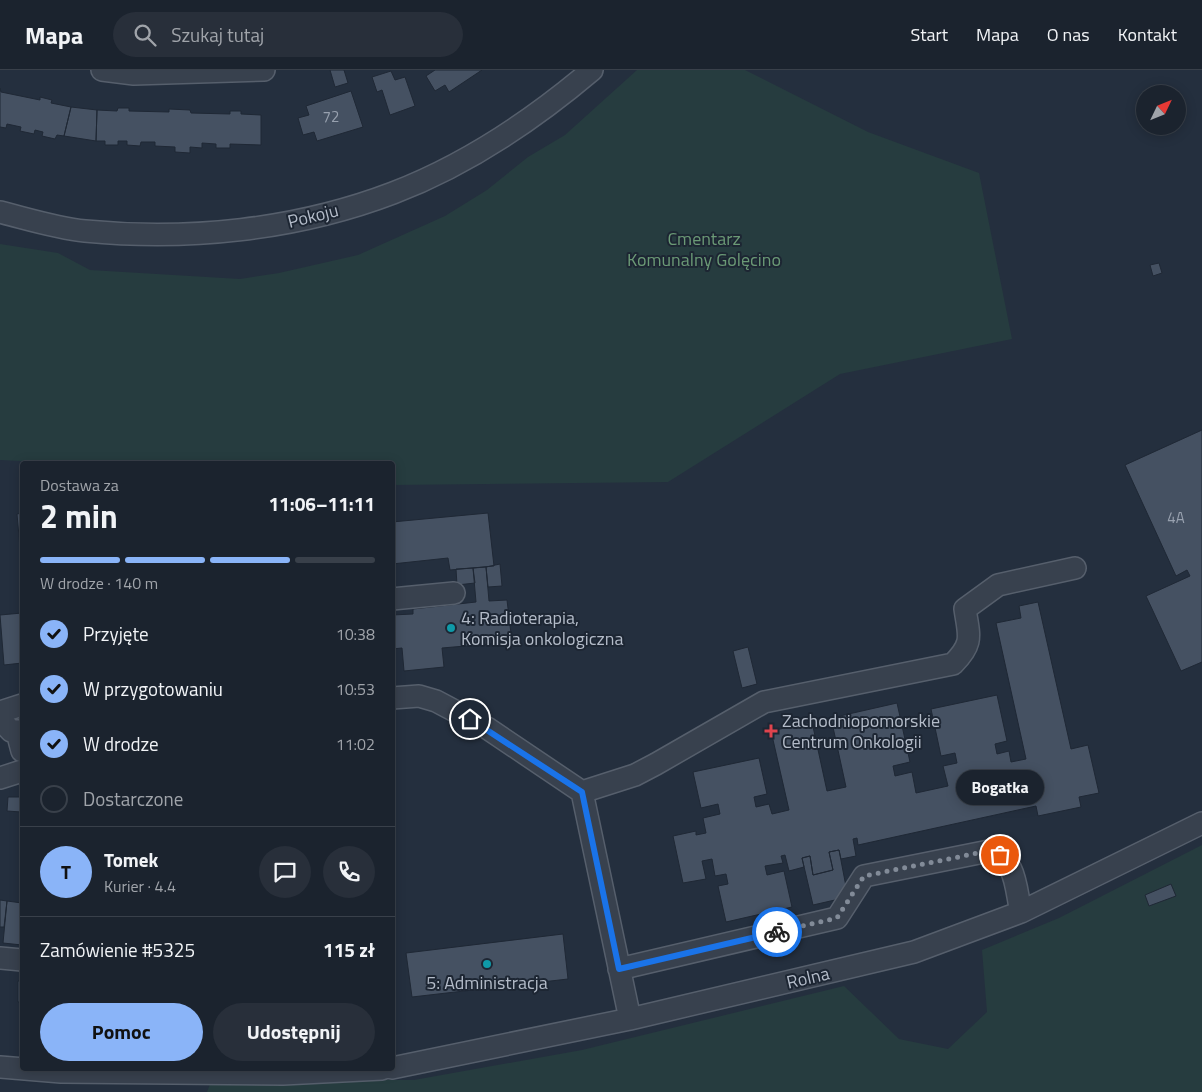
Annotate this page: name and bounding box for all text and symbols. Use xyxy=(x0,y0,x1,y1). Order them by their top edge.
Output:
search box xyxy=(113,12,463,57)
text: Mapa xyxy=(25,17,83,53)
text: Szukaj tutaj xyxy=(171,20,264,49)
icon: search xyxy=(131,21,159,49)
text: Start xyxy=(911,21,948,48)
text: Mapa xyxy=(976,21,1019,48)
text: O nas xyxy=(1047,21,1090,48)
text: Kontakt xyxy=(1118,21,1177,48)
north arrow xyxy=(1136,85,1186,135)
map controls xyxy=(1136,85,1186,135)
house number: 72 xyxy=(323,105,339,128)
street label: Pokoju xyxy=(285,196,341,235)
park label: Cmentarz Komunalny Golęcino xyxy=(627,225,781,273)
text: Dostawa za xyxy=(40,473,119,497)
text: 11:06–11:11 xyxy=(268,489,375,518)
text: 2 min xyxy=(40,492,118,540)
house number: 4A xyxy=(1167,506,1185,529)
text: W drodze · 140 m xyxy=(40,571,158,595)
place label: 4: Radioterapia, Komisja onkologiczna xyxy=(461,604,623,652)
text: Przyjęte xyxy=(83,619,149,648)
icon: check xyxy=(40,620,68,648)
text: 10:38 xyxy=(336,622,375,646)
marker: 4: Radioterapia, Komisja onkologiczna xyxy=(445,622,457,634)
text: W przygotowaniu xyxy=(83,674,223,703)
icon: check xyxy=(40,675,68,703)
text: 10:53 xyxy=(336,677,375,701)
pin xyxy=(449,698,491,740)
icon: home xyxy=(456,705,484,733)
place label: Zachodniopomorskie Centrum Onkologii xyxy=(782,707,940,755)
marker: Zachodniopomorskie Centrum Onkologii xyxy=(764,724,778,738)
text: W drodze xyxy=(83,729,159,758)
icon: check xyxy=(40,730,68,758)
text: 11:02 xyxy=(336,732,375,756)
callout: Bogatka xyxy=(956,770,1044,805)
text: Bogatka xyxy=(971,775,1029,799)
text: Dostarczone xyxy=(83,784,183,813)
pin xyxy=(979,834,1021,876)
icon: bag xyxy=(986,841,1014,869)
text: Tomek xyxy=(104,845,158,874)
button: chat xyxy=(259,846,311,898)
button: phone xyxy=(323,846,375,898)
text: T xyxy=(61,857,71,886)
text: Kurier · 4.4 xyxy=(104,874,176,898)
courier xyxy=(752,907,802,957)
icon: bike xyxy=(763,918,791,946)
text: Zamówienie #5325 xyxy=(40,935,195,964)
text: 115 zł xyxy=(323,935,375,964)
marker: 5: Administracja xyxy=(481,958,493,970)
street label: Rolna xyxy=(784,959,832,996)
place label: 5: Administracja xyxy=(426,969,548,996)
button: Pomoc xyxy=(40,1003,203,1061)
button: Udostępnij xyxy=(213,1003,375,1061)

